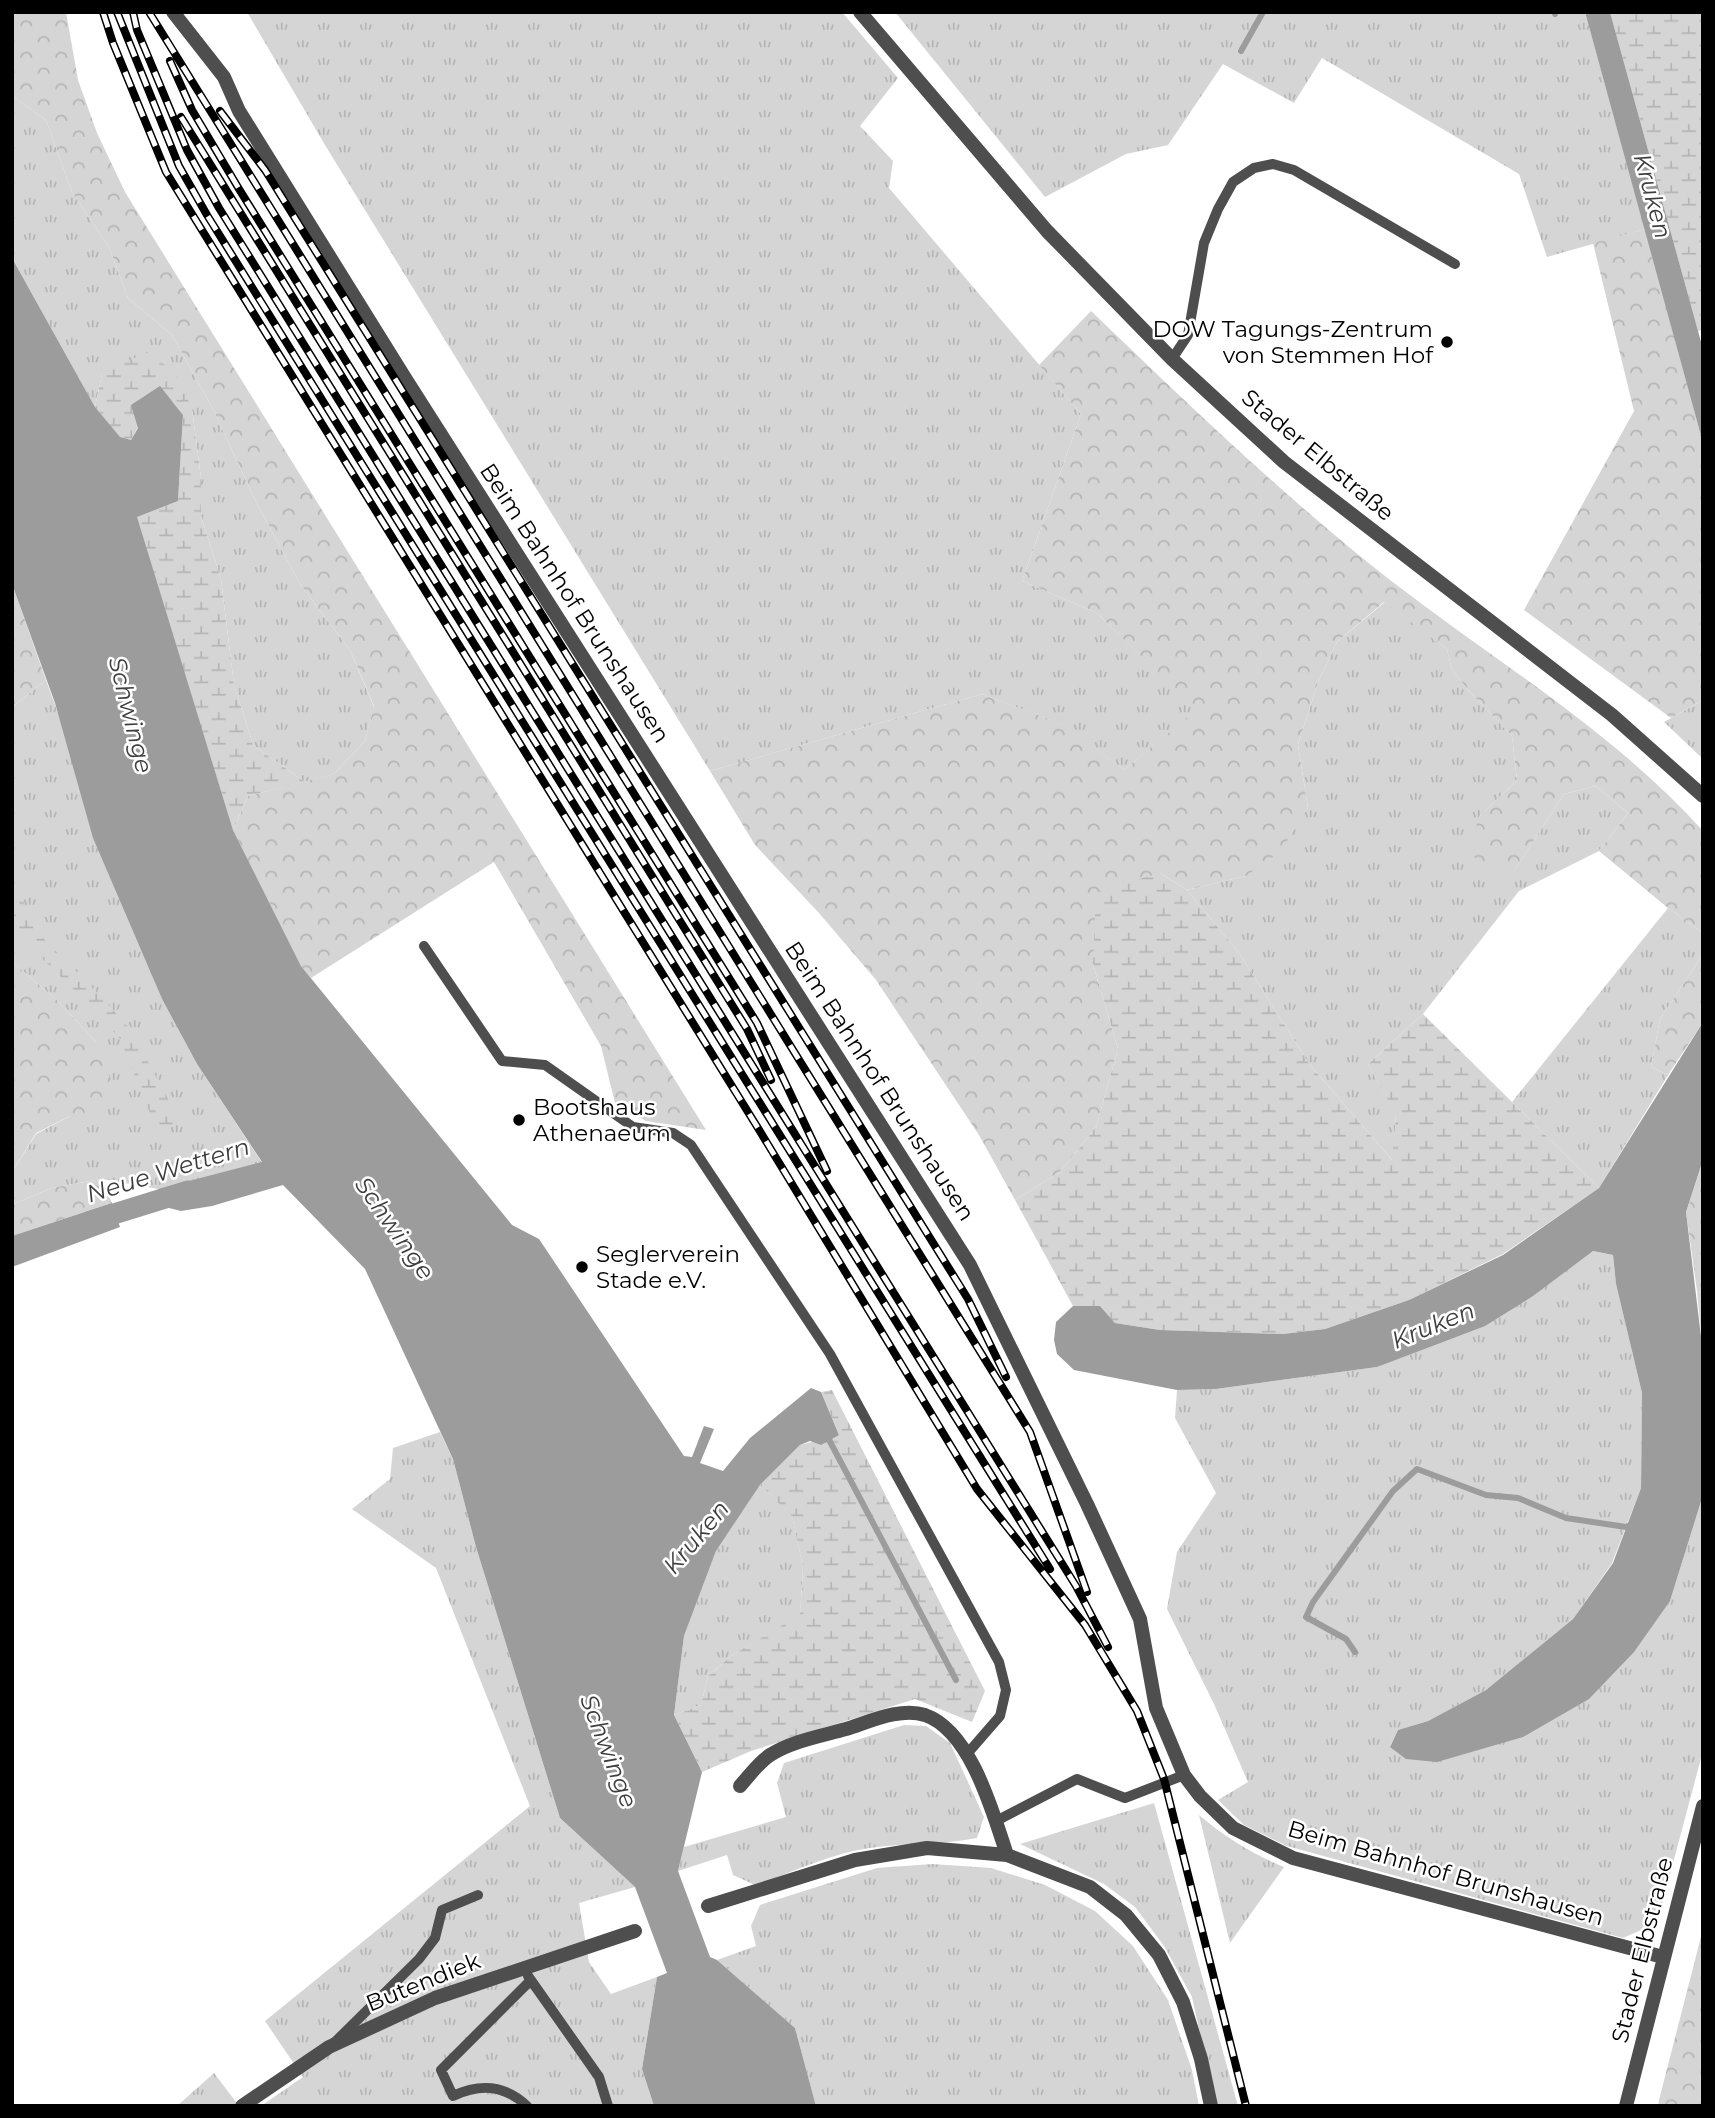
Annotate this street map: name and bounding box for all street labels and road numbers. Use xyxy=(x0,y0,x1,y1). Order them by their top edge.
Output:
street label: Stader Elbstraße xyxy=(1236,383,1400,527)
street label: Beim Bahnhof Brunshausen xyxy=(474,458,676,748)
street label: Beim Bahnhof Brunshausen xyxy=(779,936,981,1226)
street label: Beim Bahnhof Brunshausen xyxy=(1285,1814,1607,1932)
street label: Stader Elbstraße xyxy=(1605,1854,1679,2046)
street label: Butendiek xyxy=(362,1946,484,2018)

